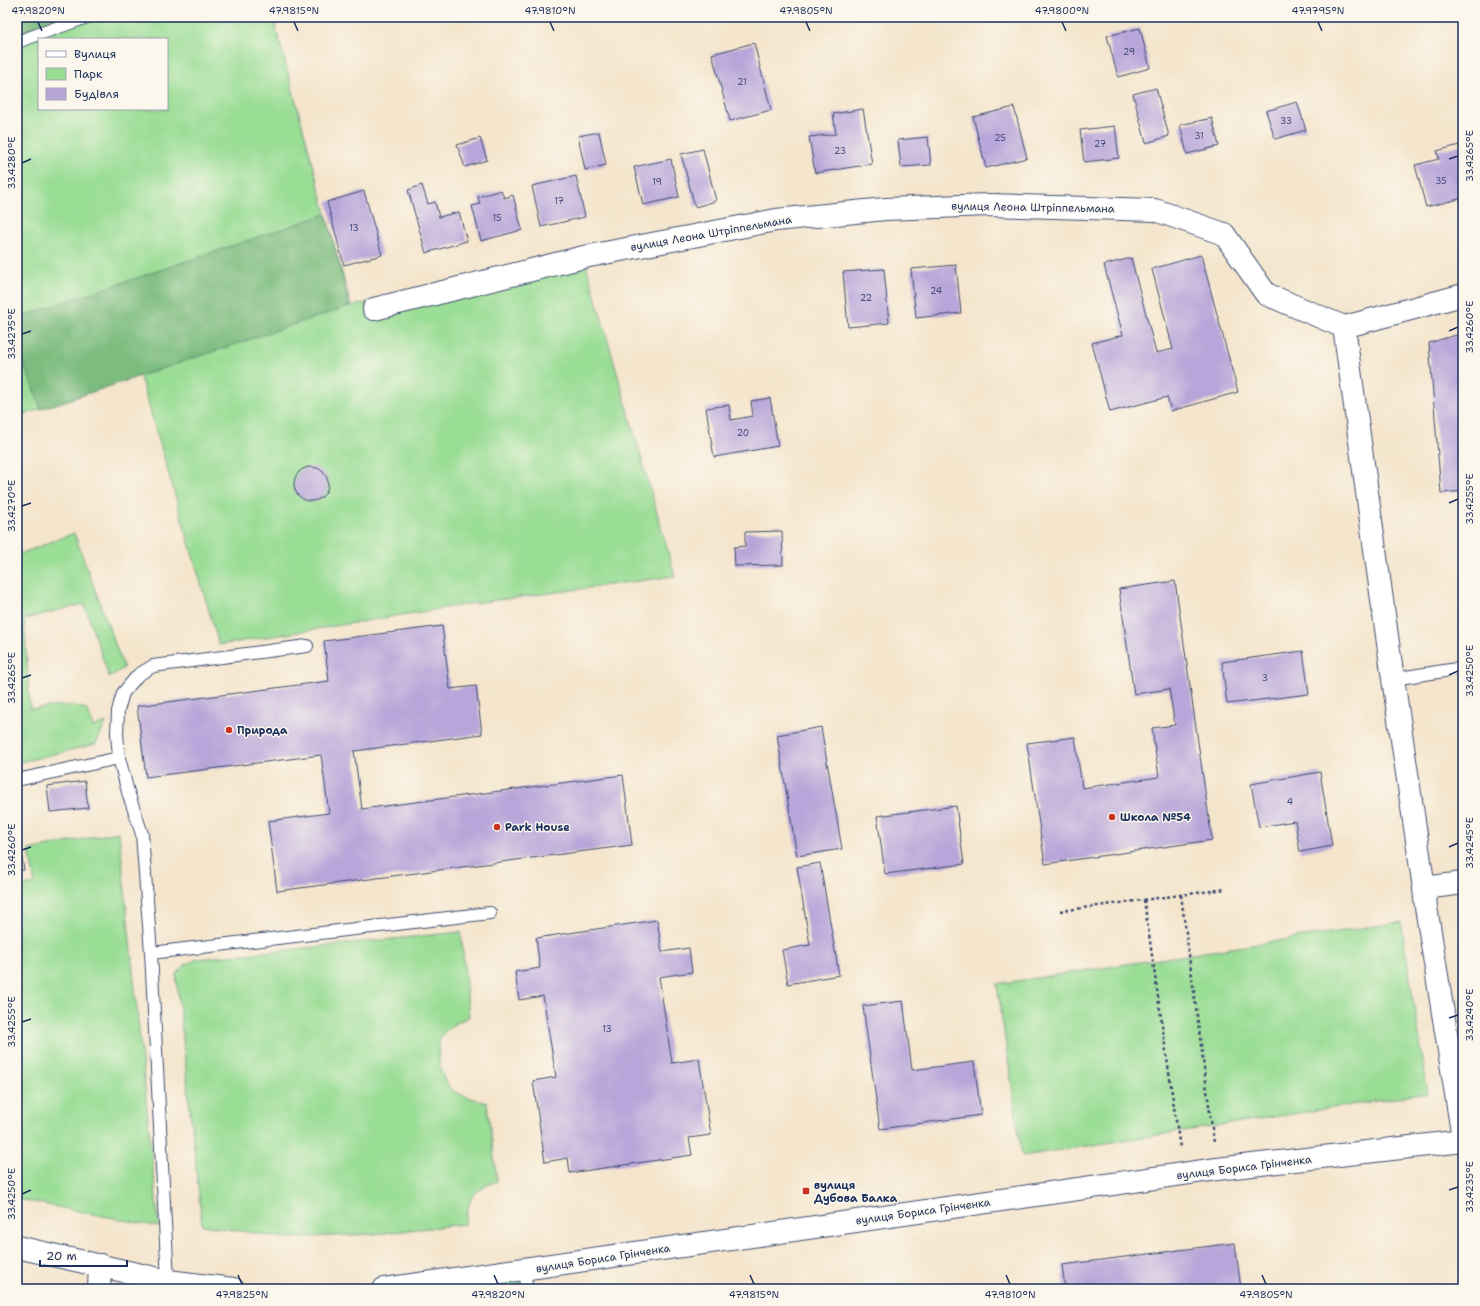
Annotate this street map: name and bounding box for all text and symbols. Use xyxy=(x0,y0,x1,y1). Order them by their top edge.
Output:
text: 47.9820°N xyxy=(11,4,65,17)
text: 47.9815°N xyxy=(269,4,319,17)
text: 47.9810°N xyxy=(524,4,576,17)
text: 47.9805°N xyxy=(779,4,833,17)
text: 47.9800°N xyxy=(1035,4,1089,17)
text: 47.9795°N xyxy=(1292,4,1344,17)
legend xyxy=(38,38,168,110)
text: Вулиця xyxy=(74,46,116,62)
house number: 29 xyxy=(1123,46,1135,58)
text: Парк xyxy=(74,66,103,82)
house number: 21 xyxy=(737,76,747,88)
text: Будівля xyxy=(74,86,119,102)
house number: 33 xyxy=(1280,115,1292,127)
house number: 31 xyxy=(1194,130,1204,142)
text: 33.4265°E xyxy=(1463,130,1476,182)
house number: 25 xyxy=(994,132,1006,144)
text: 33.4280°E xyxy=(5,136,18,190)
house number: 27 xyxy=(1094,138,1106,150)
house number: 23 xyxy=(834,145,846,157)
house number: 35 xyxy=(1435,175,1447,187)
house number: 19 xyxy=(652,176,662,188)
house number: 17 xyxy=(554,195,564,207)
street label: вулиця Леона Штріппельмана xyxy=(951,199,1115,216)
house number: 15 xyxy=(492,212,502,224)
street label: вулиця Леона Штріппельмана xyxy=(629,212,793,255)
house number: 13 xyxy=(349,222,359,234)
house number: 24 xyxy=(930,285,942,297)
house number: 22 xyxy=(860,292,872,304)
text: 33.4260°E xyxy=(1463,301,1476,353)
text: 33.4275°E xyxy=(5,308,18,360)
house number: 20 xyxy=(737,427,749,439)
text: 33.4255°E xyxy=(1463,473,1476,525)
text: 33.4270°E xyxy=(5,480,18,532)
text: 33.4250°E xyxy=(1463,645,1476,697)
text: 33.4265°E xyxy=(5,652,18,704)
house number: 3 xyxy=(1262,672,1268,684)
place label: Природа xyxy=(237,723,288,738)
marker: Природа xyxy=(224,725,234,735)
house number: 4 xyxy=(1287,796,1293,808)
place label: Школа №54 xyxy=(1120,810,1191,825)
marker: Школа №54 xyxy=(1107,812,1117,822)
text: 33.4245°E xyxy=(1463,817,1476,869)
place label: Park House xyxy=(505,820,570,835)
marker: Park House xyxy=(492,822,502,832)
text: 33.4260°E xyxy=(5,824,18,876)
text: 33.4240°E xyxy=(1463,989,1476,1041)
text: 33.4255°E xyxy=(5,996,18,1048)
house number: 13 xyxy=(602,1023,612,1035)
street label: вулиця Бориса Грінченка xyxy=(1176,1152,1313,1183)
text: 33.4235°E xyxy=(1463,1161,1476,1213)
text: 33.4250°E xyxy=(5,1168,18,1220)
place label: вулиця Дубова Балка xyxy=(814,1178,898,1206)
marker: вулиця Дубова Балка xyxy=(801,1186,811,1196)
street label: вулиця Бориса Грінченка xyxy=(855,1195,992,1228)
street label: вулиця Бориса Грінченка xyxy=(535,1240,672,1277)
scale bar xyxy=(40,1242,127,1268)
text: 20 m xyxy=(46,1248,77,1264)
text: 47.9825°N xyxy=(216,1288,268,1301)
text: 47.9820°N xyxy=(471,1288,525,1301)
text: 47.9815°N xyxy=(729,1288,779,1301)
text: 47.9810°N xyxy=(984,1288,1036,1301)
text: 47.9805°N xyxy=(1239,1288,1293,1301)

